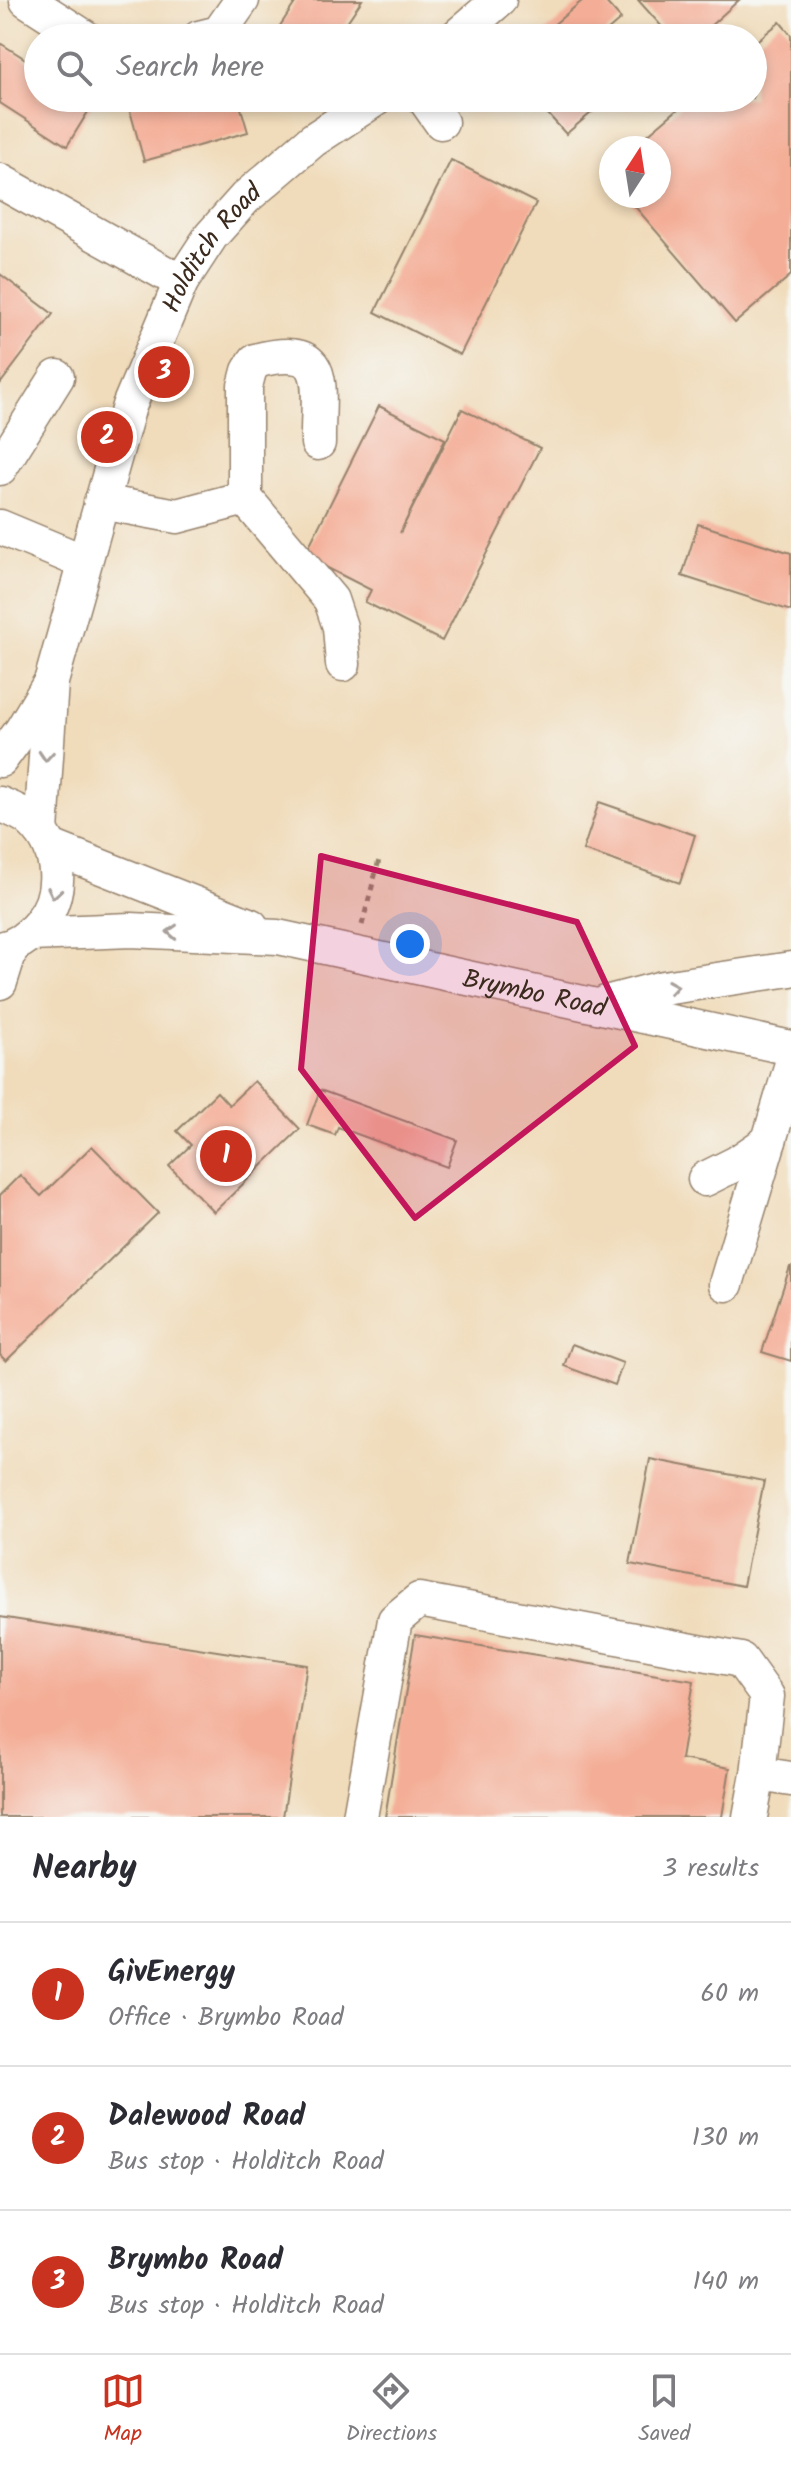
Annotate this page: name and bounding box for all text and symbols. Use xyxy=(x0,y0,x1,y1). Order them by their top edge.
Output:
search box xyxy=(24,24,767,112)
text: Search here xyxy=(116,44,264,92)
icon: search xyxy=(52,46,96,90)
north arrow xyxy=(599,136,671,208)
street label: Holditch Road xyxy=(151,173,273,320)
pin: 3 xyxy=(138,342,190,402)
pin: 2 xyxy=(81,407,133,467)
one-way arrow xyxy=(38,750,55,763)
one-way arrow xyxy=(46,886,63,900)
one-way arrow xyxy=(165,923,178,940)
your location xyxy=(390,924,430,964)
street label: Brymbo Road xyxy=(459,959,611,1031)
one-way arrow xyxy=(667,979,680,996)
pin: 1 xyxy=(200,1126,252,1186)
text: Nearby xyxy=(32,1842,137,1896)
text: 3 results xyxy=(662,1848,759,1890)
text: GivEnergy xyxy=(108,1949,235,1997)
text: 1 xyxy=(54,1973,62,2015)
text: 60 m xyxy=(700,1973,759,2015)
text: Office · Brymbo Road xyxy=(108,1997,344,2039)
text: Dalewood Road xyxy=(108,2093,305,2141)
text: 2 xyxy=(50,2117,66,2159)
text: 130 m xyxy=(692,2117,759,2159)
text: Bus stop · Holditch Road xyxy=(108,2141,384,2183)
text: Brymbo Road xyxy=(108,2237,283,2285)
text: 3 xyxy=(51,2261,65,2303)
text: 140 m xyxy=(692,2261,759,2303)
text: Bus stop · Holditch Road xyxy=(108,2285,384,2327)
tab: Map xyxy=(101,2369,145,2452)
tab: Directions xyxy=(346,2369,437,2452)
tab: Saved xyxy=(638,2369,690,2452)

